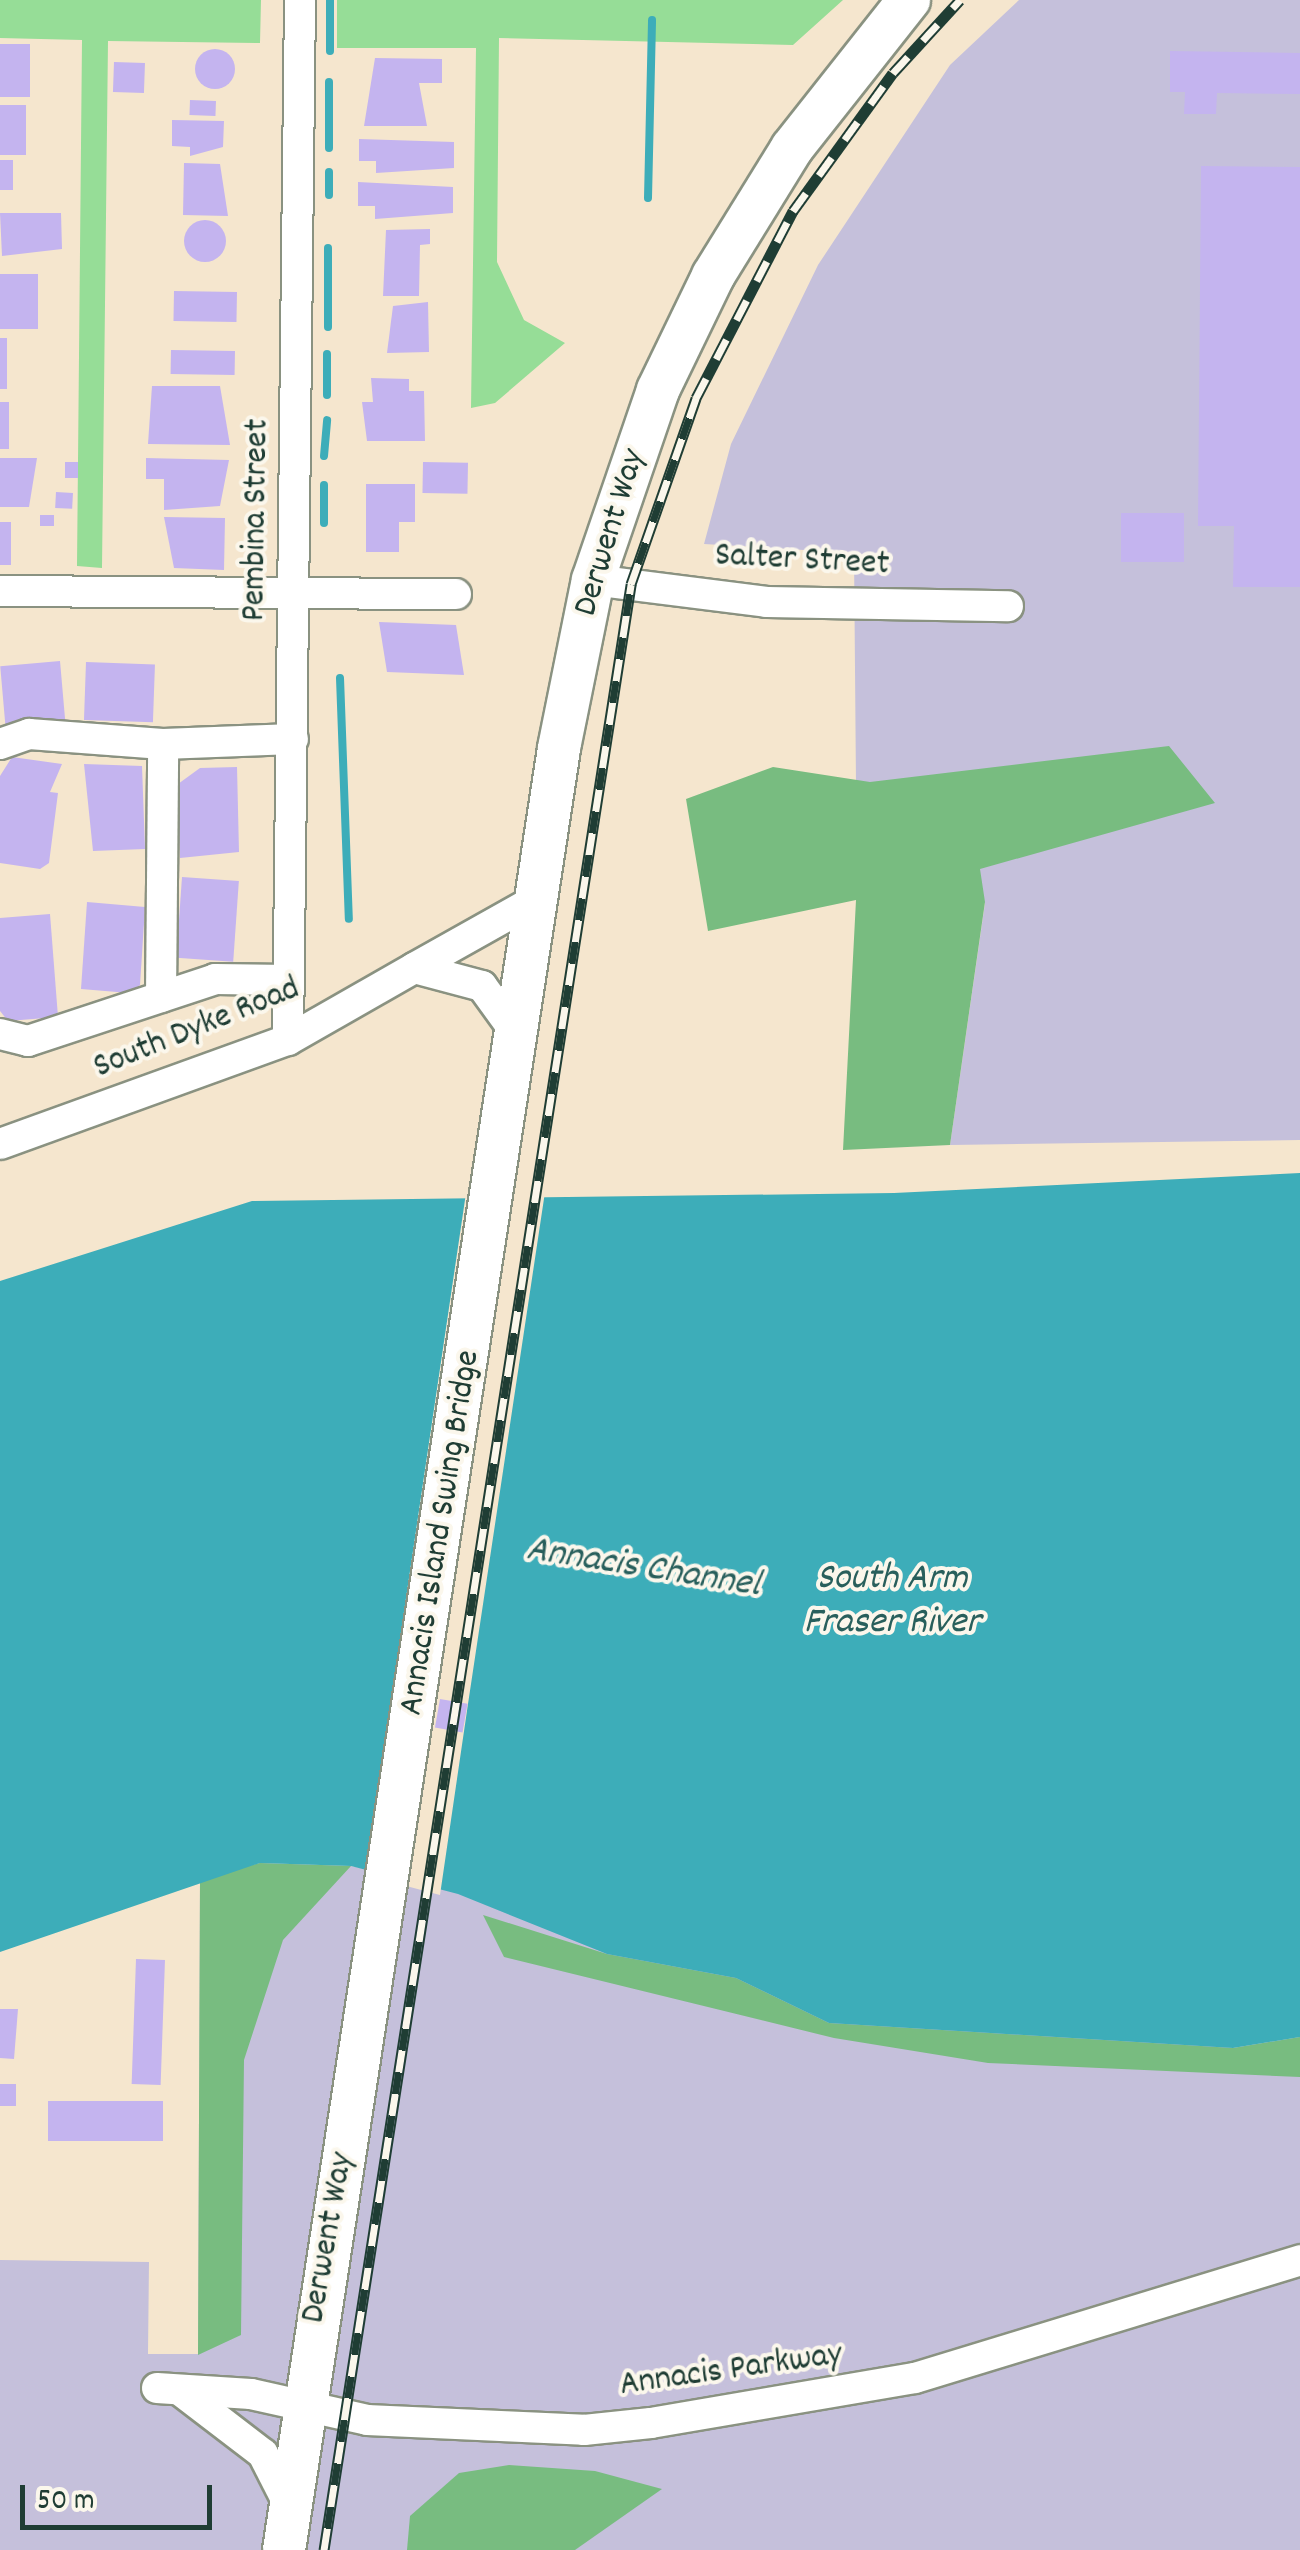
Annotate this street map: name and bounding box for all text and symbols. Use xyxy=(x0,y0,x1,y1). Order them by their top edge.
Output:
street label: Pembina Street xyxy=(234,418,280,622)
street label: Derwent Way xyxy=(566,445,656,621)
street label: Salter Street xyxy=(714,535,890,587)
street label: South Dyke Road xyxy=(88,969,306,1089)
street label: Annacis Island Swing Bridge xyxy=(391,1347,491,1719)
water label: Annacis Channel xyxy=(523,1528,763,1610)
water label: South Arm Fraser River xyxy=(804,1557,980,1646)
street label: Derwent Way xyxy=(293,2150,365,2326)
street label: Annacis Parkway xyxy=(617,2335,845,2407)
scale bar xyxy=(25,2465,218,2527)
text: 50 m xyxy=(37,2481,95,2524)

